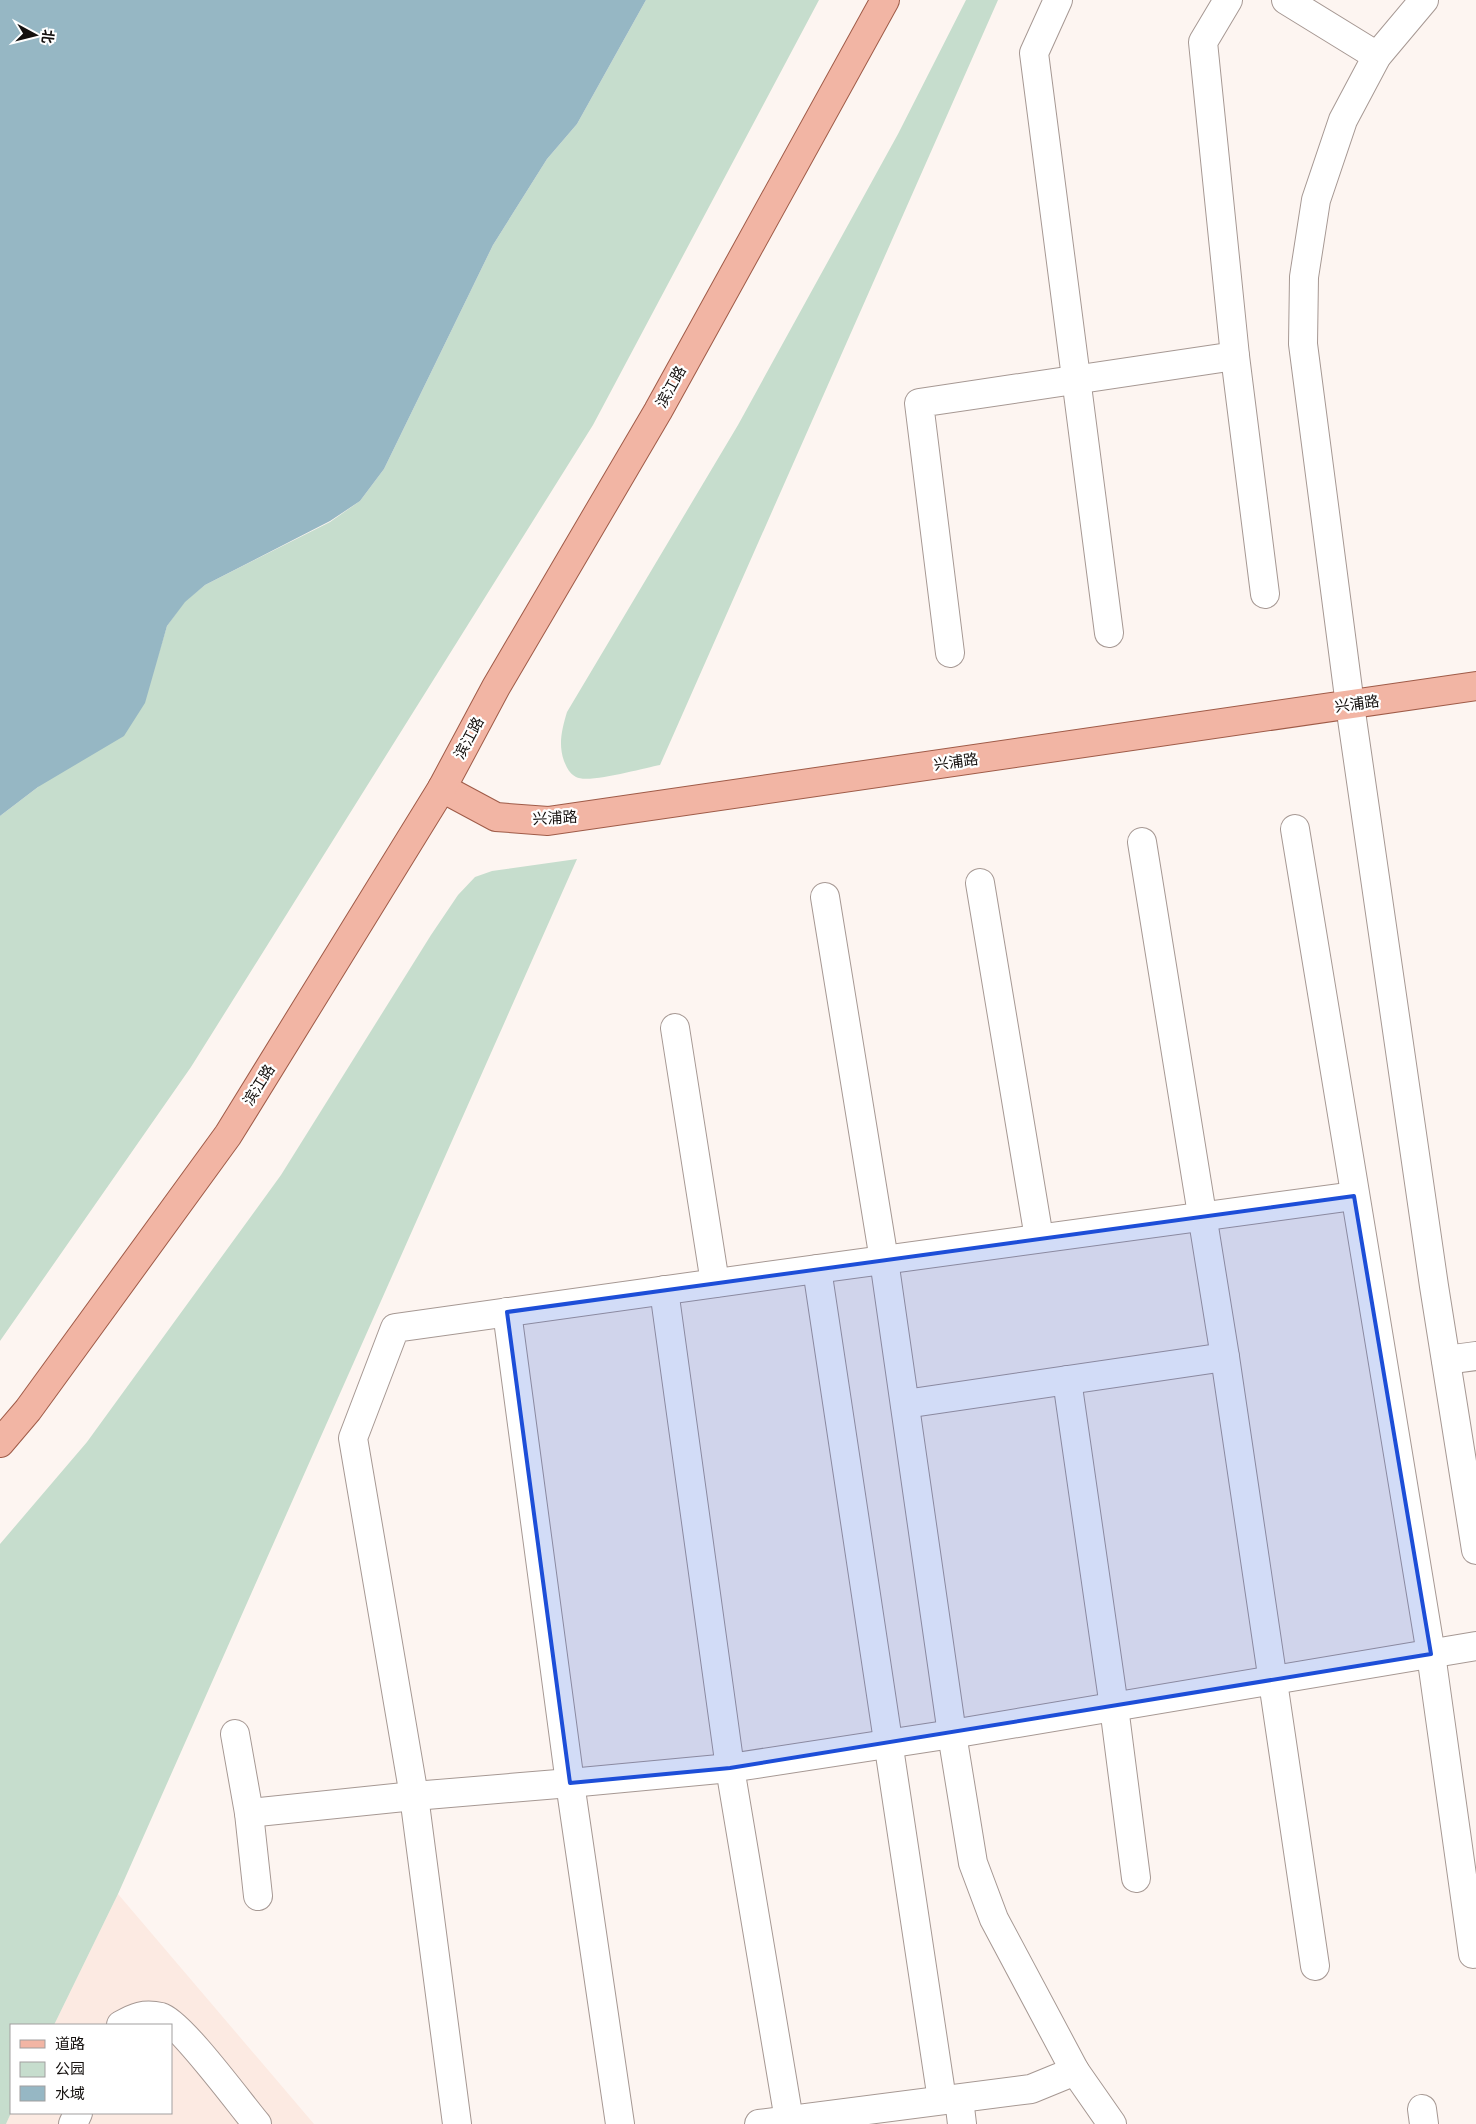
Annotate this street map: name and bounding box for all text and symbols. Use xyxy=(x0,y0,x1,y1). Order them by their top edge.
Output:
north arrow xyxy=(10,10,60,60)
text: 北 xyxy=(39,29,58,45)
street label: 滨江路 xyxy=(651,362,689,411)
street label: 兴浦路 xyxy=(1333,691,1380,715)
street label: 滨江路 xyxy=(450,713,487,762)
street label: 兴浦路 xyxy=(932,749,979,773)
street label: 兴浦路 xyxy=(532,807,578,827)
street label: 滨江路 xyxy=(239,1061,278,1108)
legend xyxy=(10,2024,172,2114)
text: 道路 xyxy=(55,2034,85,2052)
text: 公园 xyxy=(55,2059,85,2077)
text: 水域 xyxy=(55,2084,85,2102)

